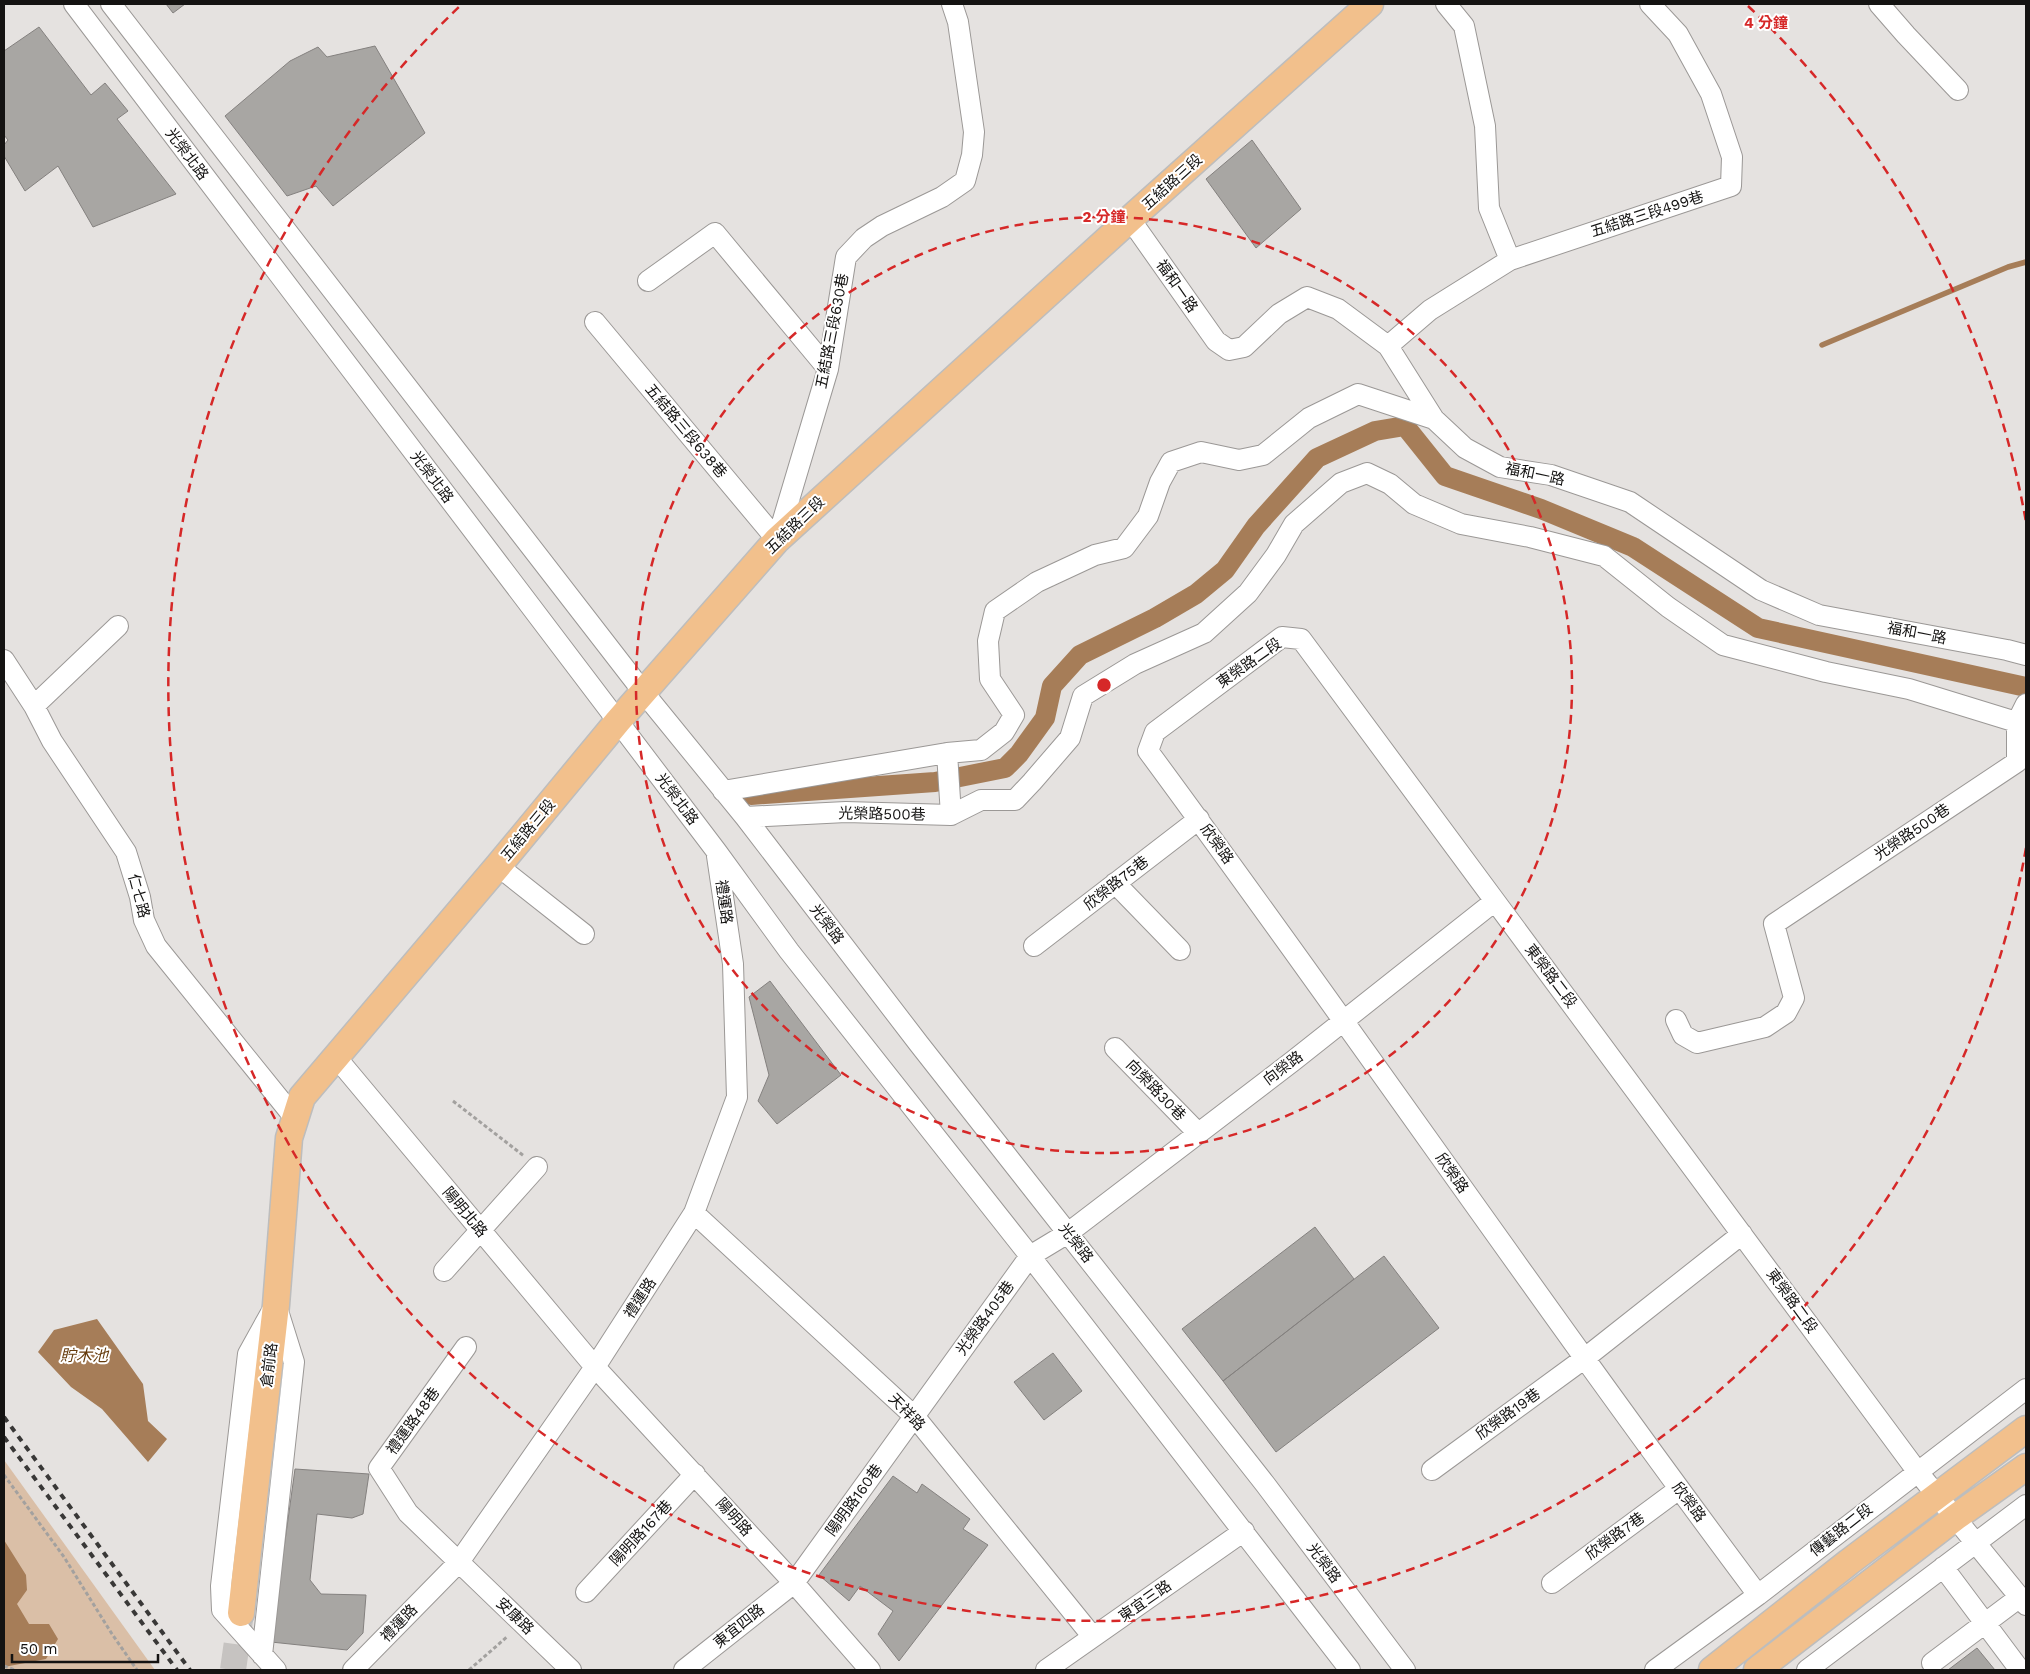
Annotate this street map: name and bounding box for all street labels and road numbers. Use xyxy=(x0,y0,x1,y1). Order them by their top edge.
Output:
street label: 光榮北路 xyxy=(162,125,212,183)
street label: 五結路三段 xyxy=(1138,150,1206,214)
street label: 五結路三段499巷 xyxy=(1588,187,1706,241)
street label: 福和一路 xyxy=(1152,256,1202,316)
street label: 五結路三段630巷 xyxy=(812,272,852,390)
street label: 五結路三段638巷 xyxy=(641,380,731,482)
street label: 光榮北路 xyxy=(407,448,457,506)
street label: 福和一路 xyxy=(1504,459,1566,489)
street label: 五結路三段 xyxy=(762,492,828,558)
street label: 福和一路 xyxy=(1886,618,1948,648)
street label: 東榮路二段 xyxy=(1213,634,1285,692)
street label: 光榮北路 xyxy=(652,770,702,828)
street label: 五結路三段 xyxy=(497,795,559,865)
street label: 光榮路500巷 xyxy=(1871,800,1953,864)
street label: 光榮路500巷 xyxy=(838,804,926,824)
street label: 欣榮路 xyxy=(1196,821,1238,867)
street label: 欣榮路75巷 xyxy=(1080,852,1152,914)
street label: 仁七路 xyxy=(124,872,154,920)
street label: 禮運路 xyxy=(712,878,736,926)
street label: 光榮路 xyxy=(806,901,848,947)
street label: 東榮路二段 xyxy=(1521,941,1581,1011)
street label: 向榮路 xyxy=(1260,1047,1306,1089)
street label: 向榮路30巷 xyxy=(1122,1056,1190,1124)
street label: 欣榮路 xyxy=(1432,1149,1472,1197)
street label: 陽明北路 xyxy=(439,1183,491,1241)
street label: 光榮路 xyxy=(1055,1220,1097,1266)
street label: 東榮路二段 xyxy=(1763,1265,1821,1337)
street label: 禮運路 xyxy=(620,1274,660,1322)
street label: 光榮路405巷 xyxy=(952,1277,1018,1359)
street label: 倉前路 xyxy=(257,1342,281,1388)
street label: 禮運路48巷 xyxy=(383,1384,443,1458)
street label: 欣榮路19巷 xyxy=(1472,1385,1544,1443)
street label: 天祥路 xyxy=(885,1390,929,1434)
street label: 陽明路160巷 xyxy=(822,1461,886,1539)
street label: 欣榮路 xyxy=(1668,1479,1710,1525)
street label: 陽明路 xyxy=(712,1494,756,1540)
street label: 陽明路167巷 xyxy=(606,1496,676,1570)
street label: 傳藝路二段 xyxy=(1806,1500,1876,1560)
street label: 欣榮路7巷 xyxy=(1582,1509,1648,1563)
street label: 光榮路 xyxy=(1303,1540,1345,1586)
street label: 東宜三路 xyxy=(1115,1576,1175,1626)
street label: 安康路 xyxy=(493,1594,537,1638)
street label: 東宜四路 xyxy=(710,1600,768,1652)
street label: 禮運路 xyxy=(377,1601,421,1645)

